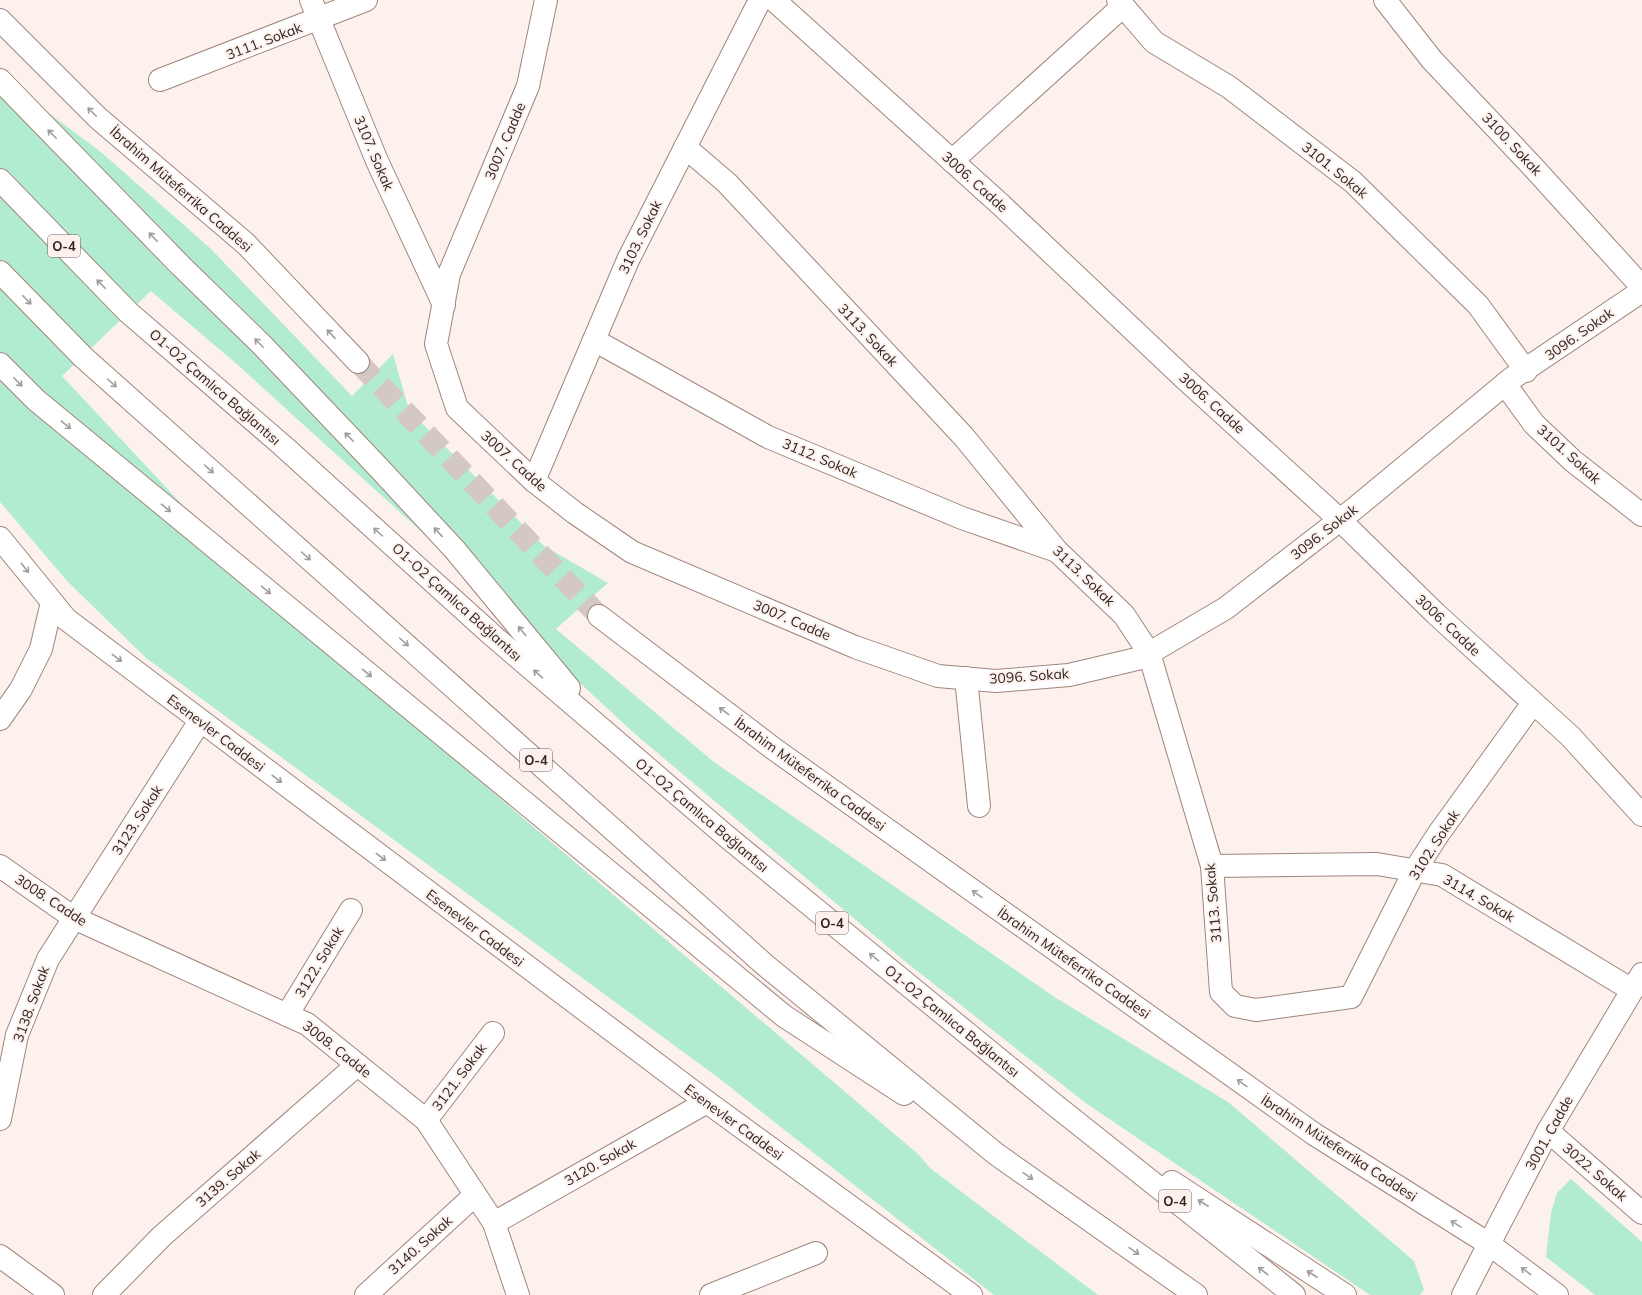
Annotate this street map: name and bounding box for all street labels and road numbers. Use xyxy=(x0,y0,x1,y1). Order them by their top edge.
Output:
street label: 3111. Sokak xyxy=(223,18,305,64)
street label: 3007. Cadde xyxy=(481,99,529,183)
street label: 3100. Sokak xyxy=(1478,109,1546,180)
street label: 3107. Sokak xyxy=(350,113,398,194)
street label: İbrahim Müteferrika Caddesi xyxy=(106,122,256,256)
street label: 3101. Sokak xyxy=(1298,138,1372,203)
street label: 3006. Cadde xyxy=(938,148,1012,216)
street label: 3103. Sokak xyxy=(614,196,666,277)
road number: O-4 xyxy=(48,235,80,257)
street label: 3113. Sokak xyxy=(834,300,902,371)
street label: 3096. Sokak xyxy=(1541,303,1618,364)
street label: O1-O2 Çamlıca Bağlantısı xyxy=(146,325,284,449)
street label: 3006. Cadde xyxy=(1175,369,1249,437)
street label: 3101. Sokak xyxy=(1533,421,1605,488)
street label: 3007. Cadde xyxy=(477,427,551,495)
street label: 3112. Sokak xyxy=(780,434,861,482)
street label: 3096. Sokak xyxy=(1287,500,1362,564)
street label: O1-O2 Çamlıca Bağlantısı xyxy=(388,539,526,665)
street label: 3113. Sokak xyxy=(1049,542,1120,611)
street label: 3006. Cadde xyxy=(1412,590,1484,660)
street label: 3007. Cadde xyxy=(750,596,834,644)
street label: 3096. Sokak xyxy=(989,664,1070,688)
street label: Esenevler Caddesi xyxy=(163,690,269,776)
street label: İbrahim Müteferrika Caddesi xyxy=(731,713,889,835)
road number: O-4 xyxy=(520,749,552,771)
street label: O1-O2 Çamlıca Bağlantısı xyxy=(632,754,772,876)
street label: 3123. Sokak xyxy=(108,781,167,858)
street label: 3102. Sokak xyxy=(1405,806,1464,883)
street label: 3113. Sokak xyxy=(1200,862,1225,944)
street label: 3008. Cadde xyxy=(11,870,91,930)
street label: 3114. Sokak xyxy=(1440,870,1519,926)
street label: Esenevler Caddesi xyxy=(422,885,528,971)
street label: İbrahim Müteferrika Caddesi xyxy=(994,903,1154,1023)
road number: O-4 xyxy=(816,912,848,934)
street label: 3122. Sokak xyxy=(291,922,348,1001)
street label: O1-O2 Çamlıca Bağlantısı xyxy=(881,961,1023,1081)
street label: 3138. Sokak xyxy=(9,963,53,1045)
street label: 3008. Cadde xyxy=(299,1016,375,1082)
street label: 3121. Sokak xyxy=(428,1039,491,1114)
street label: Esenevler Caddesi xyxy=(681,1080,787,1164)
street label: İbrahim Müteferrika Caddesi xyxy=(1257,1091,1421,1205)
street label: 3001. Cadde xyxy=(1521,1093,1577,1173)
street label: 3120. Sokak xyxy=(561,1134,640,1190)
street label: 3022. Sokak xyxy=(1559,1139,1632,1206)
street label: 3139. Sokak xyxy=(192,1144,265,1211)
road number: O-4 xyxy=(1159,1190,1191,1212)
street label: 3140. Sokak xyxy=(384,1211,456,1278)

